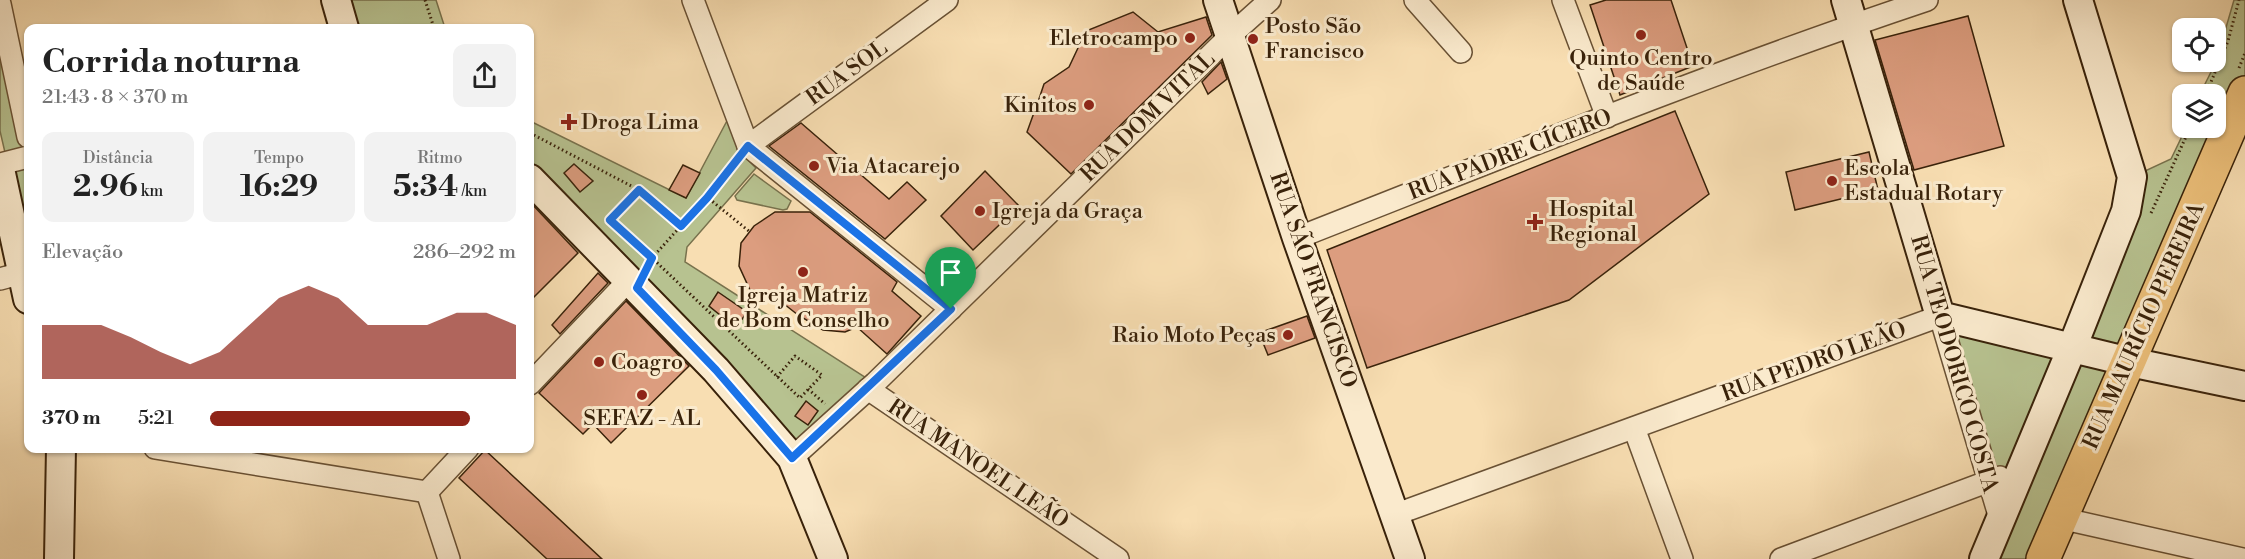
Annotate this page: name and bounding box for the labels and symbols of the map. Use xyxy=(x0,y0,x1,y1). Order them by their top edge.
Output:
place label: Posto São Francisco xyxy=(1265,13,1364,65)
place label: Eletrocampo xyxy=(1049,25,1178,52)
marker: Quinto Centro de Saúde xyxy=(1634,28,1648,42)
marker: Eletrocampo xyxy=(1183,31,1197,45)
marker: Posto São Francisco xyxy=(1246,32,1260,46)
street label: RUA SOL xyxy=(801,34,893,112)
place label: Quinto Centro de Saúde xyxy=(1569,45,1713,97)
street label: RUA DOM VITAL xyxy=(1075,46,1221,188)
place label: Kinitos xyxy=(1004,92,1077,119)
marker: Kinitos xyxy=(1082,98,1096,112)
street label: RUA PADRE CÍCERO xyxy=(1404,103,1616,206)
place label: Droga Lima xyxy=(581,109,700,136)
marker: Droga Lima xyxy=(562,115,576,129)
place label: Via Atacarejo xyxy=(825,153,960,180)
place label: Escola Estadual Rotary xyxy=(1844,155,2003,207)
marker: Via Atacarejo xyxy=(807,159,821,173)
street label: RUA SÃO FRANCISCO xyxy=(1263,168,1364,391)
marker: Escola Estadual Rotary xyxy=(1825,174,1839,188)
place label: Hospital Regional xyxy=(1549,196,1637,248)
street label: RUA MAURÍCIO PEREIRA xyxy=(2076,197,2211,453)
place label: Igreja da Graça xyxy=(992,198,1144,225)
marker: Igreja da Graça xyxy=(973,204,987,218)
marker: Hospital Regional xyxy=(1526,213,1544,231)
street label: RUA TEODORICO COSTA xyxy=(1904,232,2004,497)
pin xyxy=(925,247,976,309)
marker: Igreja Matriz de Bom Conselho xyxy=(796,265,810,279)
place label: Igreja Matriz de Bom Conselho xyxy=(716,282,890,334)
street label: RUA PEDRO LEÃO xyxy=(1718,315,1910,408)
place label: Raio Moto Peças xyxy=(1112,322,1276,349)
marker: Raio Moto Peças xyxy=(1281,328,1295,342)
place label: Coagro xyxy=(611,349,683,376)
marker: Coagro xyxy=(592,355,606,369)
marker: SEFAZ - AL xyxy=(635,388,649,402)
street label: RUA MANOEL LEÃO xyxy=(882,393,1074,535)
place label: SEFAZ - AL xyxy=(583,405,701,432)

